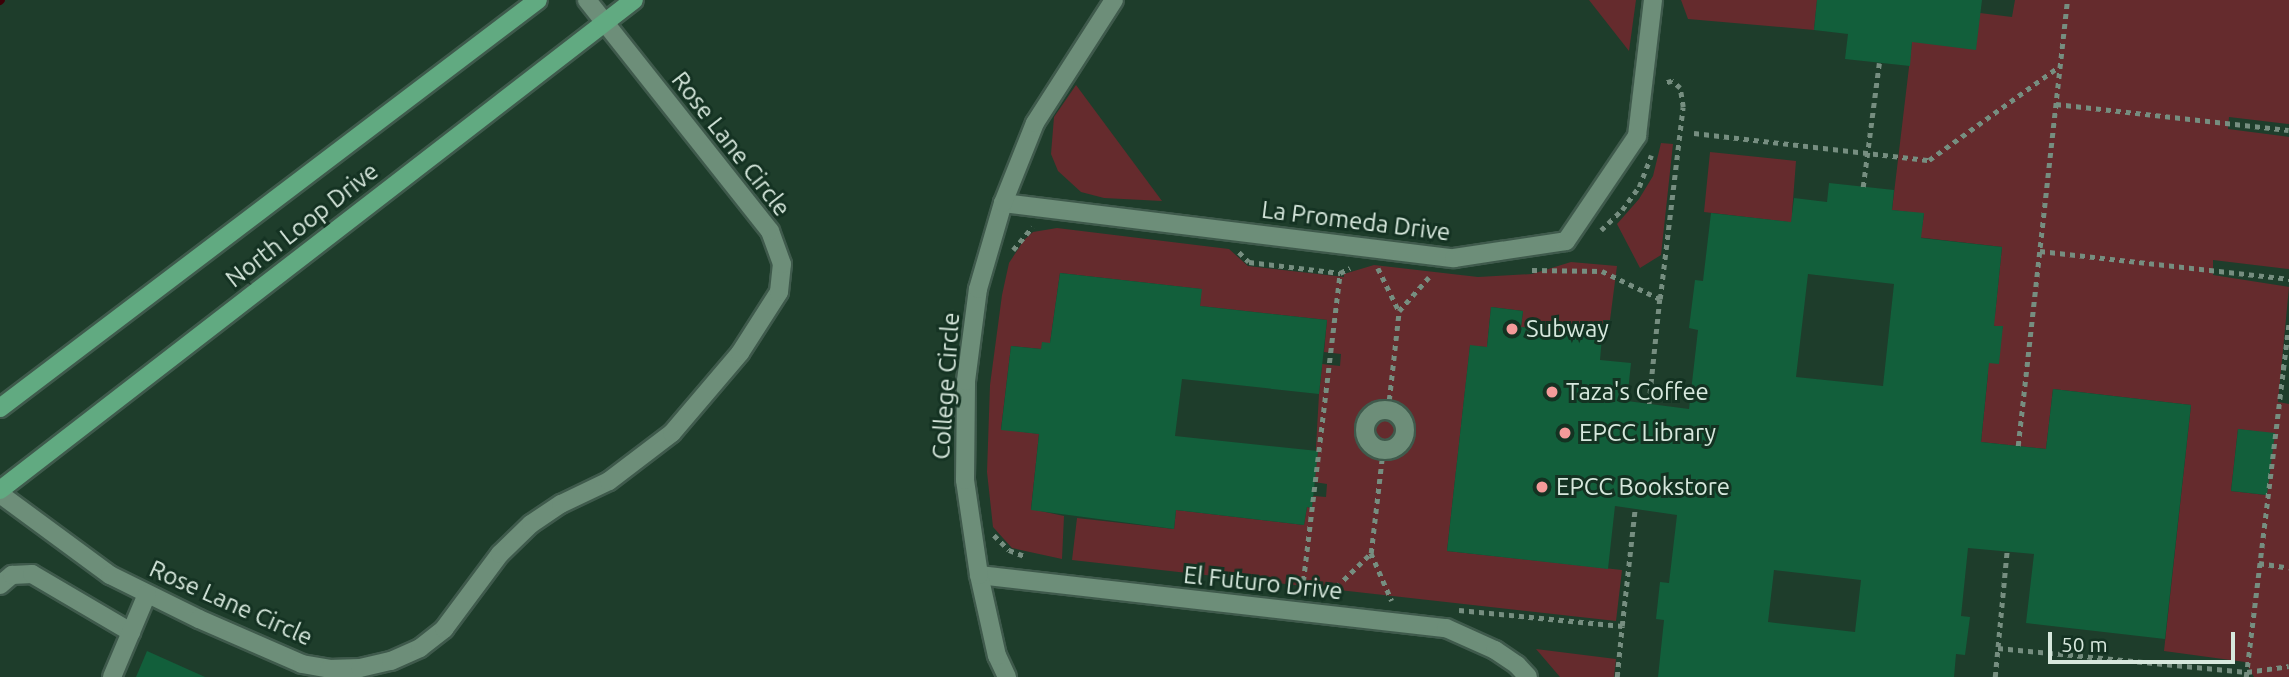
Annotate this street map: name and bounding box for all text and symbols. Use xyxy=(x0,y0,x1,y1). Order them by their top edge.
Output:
street label: Rose Lane Circle xyxy=(666,66,796,222)
street label: North Loop Drive xyxy=(220,157,384,293)
street label: La Promeda Drive xyxy=(1260,195,1452,247)
street label: College Circle xyxy=(926,311,966,461)
place label: Subway xyxy=(1526,315,1609,343)
marker: Subway xyxy=(1504,321,1520,337)
place label: Taza's Coffee xyxy=(1566,378,1709,406)
marker: Taza's Coffee xyxy=(1544,384,1560,400)
place label: EPCC Library xyxy=(1579,419,1716,447)
marker: EPCC Library xyxy=(1557,425,1573,441)
place label: EPCC Bookstore xyxy=(1556,473,1730,501)
marker: EPCC Bookstore xyxy=(1534,479,1550,495)
street label: Rose Lane Circle xyxy=(145,554,317,652)
street label: El Futuro Drive xyxy=(1182,560,1344,606)
scale bar xyxy=(2051,618,2238,662)
text: 50 m xyxy=(2061,632,2108,656)

